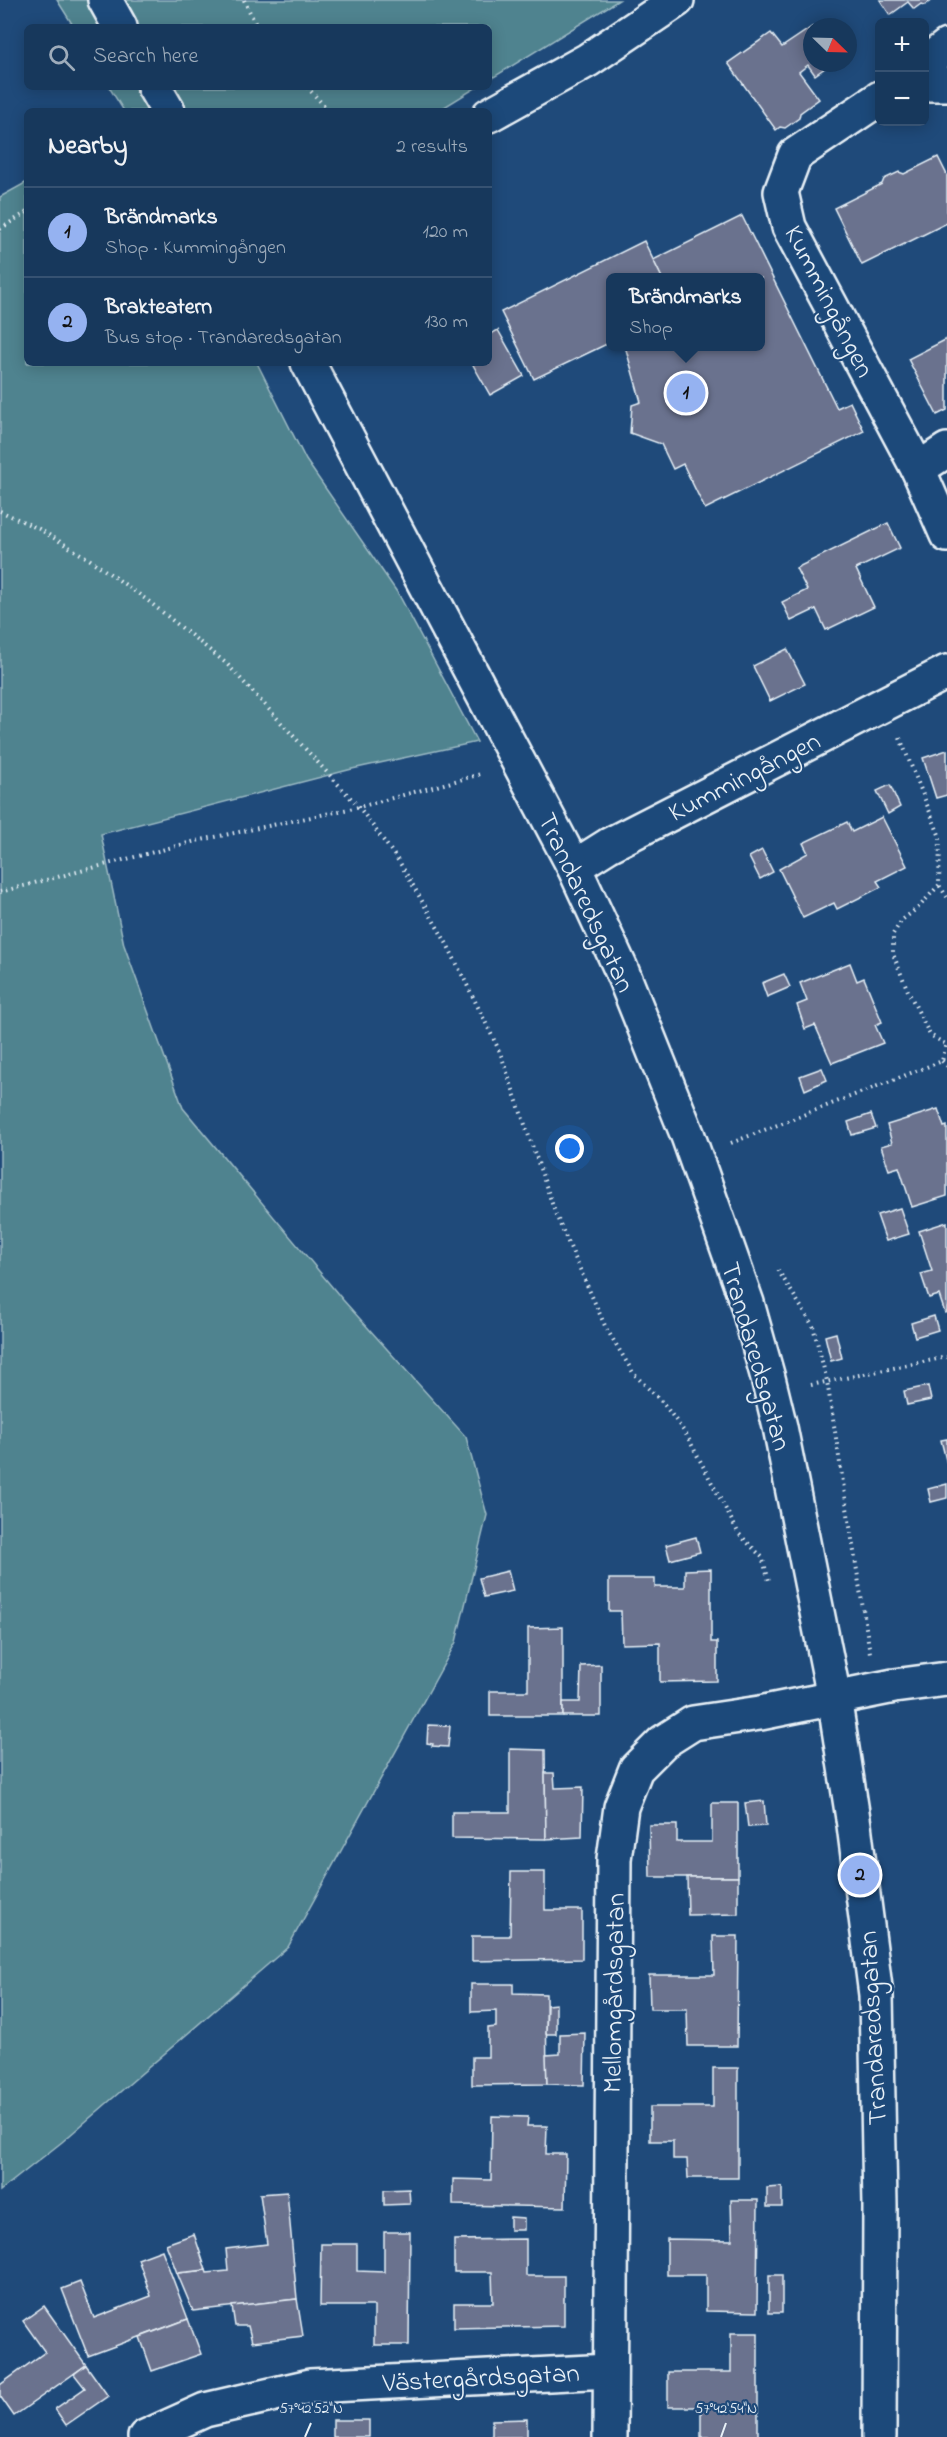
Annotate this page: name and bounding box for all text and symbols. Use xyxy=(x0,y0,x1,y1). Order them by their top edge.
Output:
north arrow xyxy=(803,18,857,72)
map controls xyxy=(875,18,929,126)
button: + xyxy=(875,18,929,72)
search box xyxy=(24,24,492,90)
icon: search xyxy=(45,41,78,74)
text: Search here xyxy=(93,41,198,73)
button: − xyxy=(875,72,929,126)
text: Nearby xyxy=(48,128,127,166)
text: 2 results xyxy=(396,133,468,162)
text: Brändmarks xyxy=(105,202,218,234)
text: 1 xyxy=(64,218,71,247)
text: 120 m xyxy=(423,218,468,247)
street label: Kummingången xyxy=(773,219,883,385)
text: Shop · Kummingången xyxy=(105,234,286,263)
popup xyxy=(606,273,765,351)
text: Brändmarks xyxy=(629,282,742,314)
text: Brakteatern xyxy=(105,292,212,324)
text: 2 xyxy=(63,308,72,337)
text: 130 m xyxy=(424,308,468,337)
text: Shop xyxy=(629,314,673,343)
text: Bus stop · Trandaredsgatan xyxy=(105,324,342,353)
pin: 1 xyxy=(666,370,706,416)
street label: Kummingången xyxy=(662,723,828,833)
street label: Trandaredsgatan xyxy=(526,807,644,999)
your location xyxy=(555,1134,584,1163)
street label: Trandaredsgatan xyxy=(709,1258,800,1456)
pin: 2 xyxy=(840,1852,880,1898)
street label: Mellomgårdsgatan xyxy=(594,1893,637,2094)
street label: Trandaredsgatan xyxy=(850,1930,899,2126)
street label: Västergårdsgatan xyxy=(381,2355,581,2404)
text: 57°42'52"N xyxy=(279,2398,343,2420)
text: 57°42'54"N xyxy=(695,2398,757,2420)

